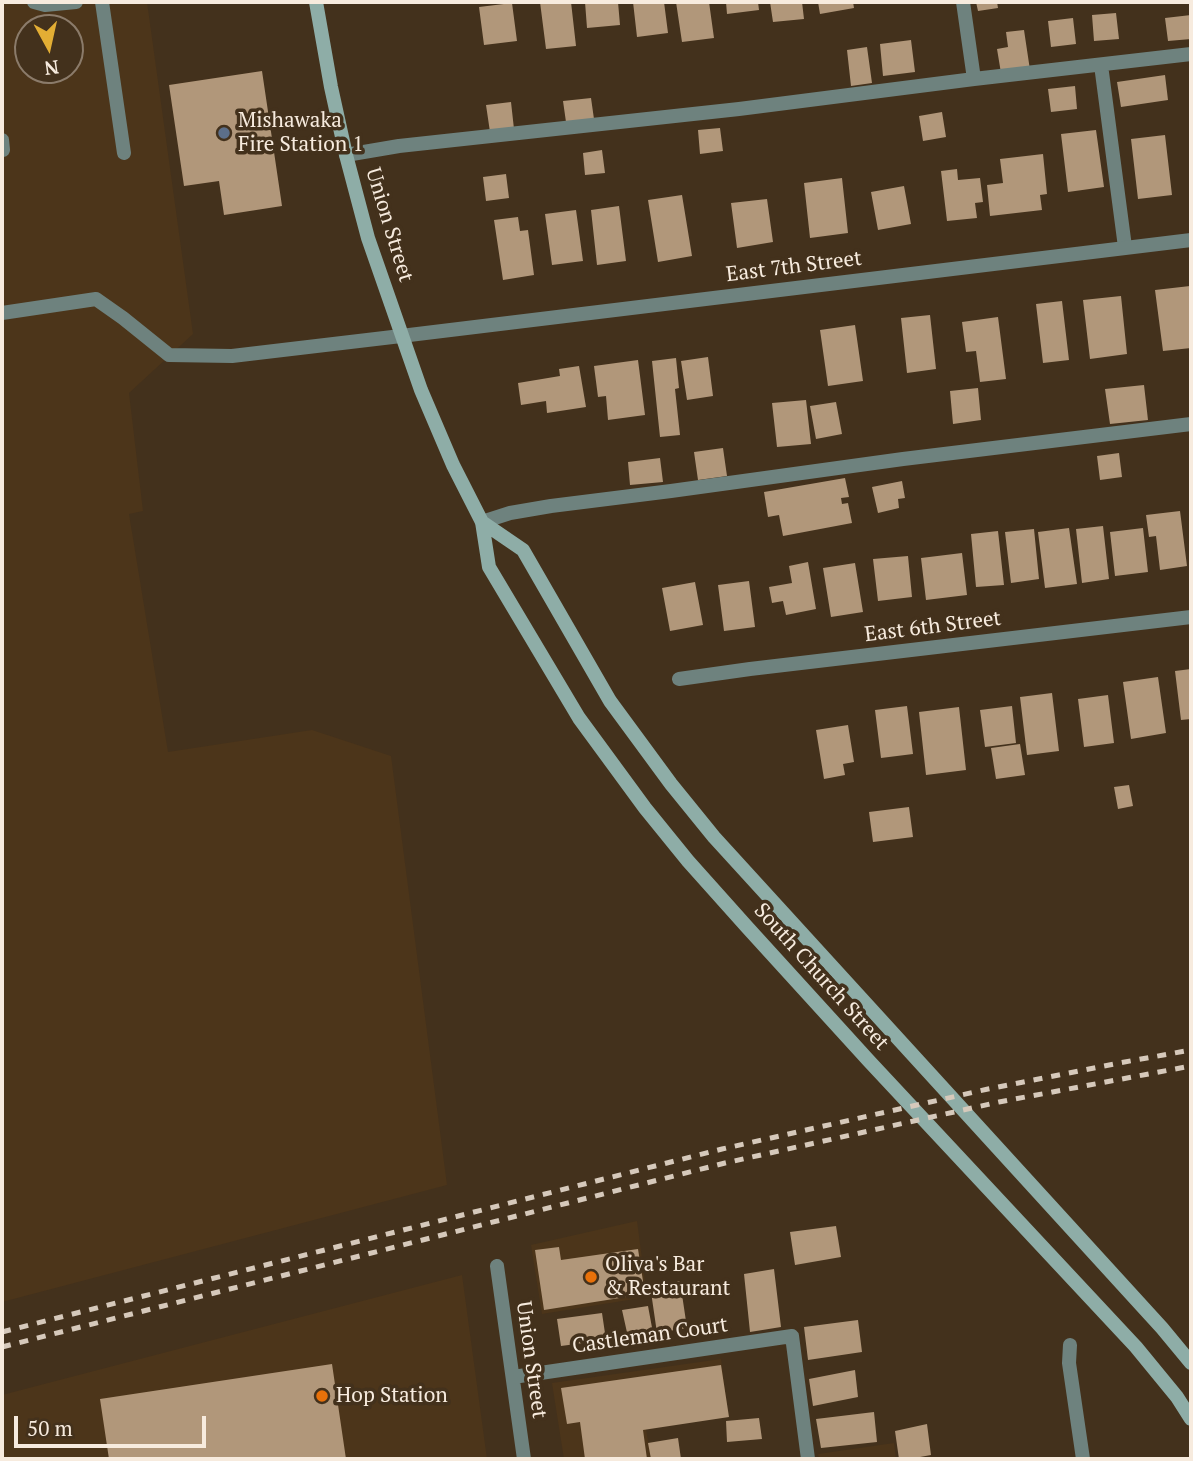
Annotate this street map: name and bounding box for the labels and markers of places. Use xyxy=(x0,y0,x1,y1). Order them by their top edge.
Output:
place label: Mishawaka Fire Station 1 xyxy=(238,108,364,158)
marker: Mishawaka Fire Station 1 xyxy=(216,125,232,141)
place label: Oliva's Bar & Restaurant xyxy=(605,1252,730,1302)
marker: Oliva's Bar & Restaurant xyxy=(583,1269,599,1285)
place label: Hop Station xyxy=(336,1383,448,1409)
marker: Hop Station xyxy=(314,1388,330,1404)

